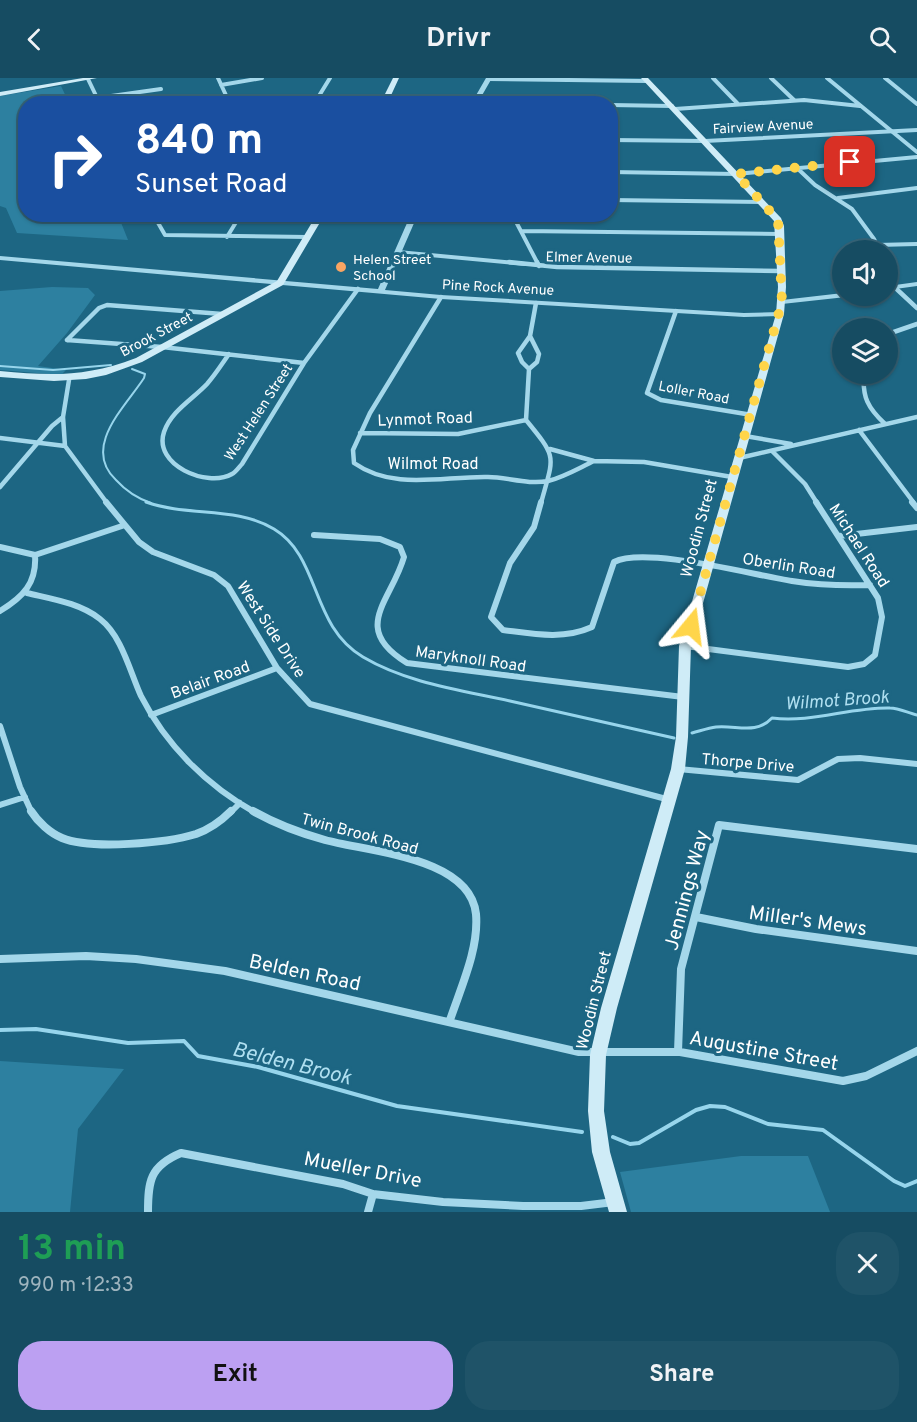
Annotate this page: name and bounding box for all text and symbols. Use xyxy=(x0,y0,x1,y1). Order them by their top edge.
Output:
text: Drivr xyxy=(426,22,491,56)
icon: back xyxy=(18,23,51,56)
icon: search xyxy=(866,23,899,56)
text: 840 m xyxy=(135,116,263,169)
street label: Fairview Avenue xyxy=(712,116,814,139)
icon: right xyxy=(36,120,114,198)
pin xyxy=(824,136,875,187)
icon: arrive xyxy=(833,145,866,178)
text: Sunset Road xyxy=(135,168,287,202)
map controls xyxy=(832,240,898,384)
button: sound xyxy=(832,240,898,306)
street label: Elmer Avenue xyxy=(545,249,633,268)
place label: Helen Street School xyxy=(353,252,431,285)
marker: Helen Street School xyxy=(334,260,348,274)
street label: Pine Rock Avenue xyxy=(441,277,554,300)
street label: Brook Street xyxy=(118,309,196,361)
button: layers xyxy=(832,318,898,384)
street label: West Helen Street xyxy=(222,361,297,465)
street label: Loller Road xyxy=(657,378,731,409)
street label: Lynmot Road xyxy=(377,408,473,432)
street label: Wilmot Road xyxy=(387,455,479,475)
street label: Woodin Street xyxy=(677,477,723,580)
street label: Michael Road xyxy=(824,500,893,592)
street label: Oberlin Road xyxy=(741,550,837,584)
street label: West Side Drive xyxy=(232,578,309,682)
position arrow xyxy=(659,594,723,658)
street label: Maryknoll Road xyxy=(414,642,527,678)
street label: Belair Road xyxy=(168,657,253,704)
water label: Wilmot Brook xyxy=(784,686,891,717)
street label: Thorpe Drive xyxy=(701,750,795,778)
street label: Twin Brook Road xyxy=(299,810,420,860)
street label: Jennings Way xyxy=(659,827,716,954)
street label: Miller's Mews xyxy=(747,901,868,943)
street label: Belden Road xyxy=(246,949,363,998)
street label: Woodin Street xyxy=(573,949,617,1052)
street label: Augustine Street xyxy=(687,1026,840,1078)
water label: Belden Brook xyxy=(229,1037,354,1092)
street label: Mueller Drive xyxy=(302,1147,424,1195)
text: 13 min xyxy=(18,1227,126,1273)
button: close xyxy=(836,1232,899,1295)
text: 990 m · 12:33 xyxy=(18,1273,134,1299)
button: Exit xyxy=(18,1341,453,1410)
button: Share xyxy=(465,1341,899,1410)

